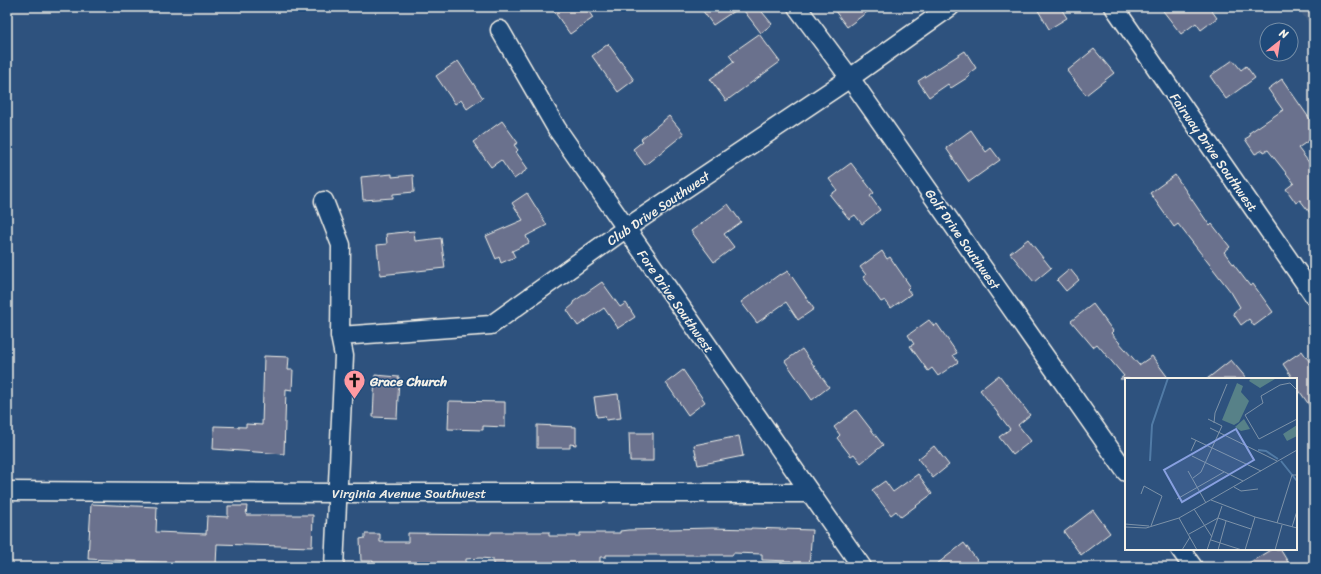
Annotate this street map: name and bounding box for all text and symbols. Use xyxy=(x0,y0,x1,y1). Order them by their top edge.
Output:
north arrow xyxy=(1259,22,1299,62)
text: N xyxy=(1275,23,1292,44)
street label: Fairway Drive Southwest xyxy=(1164,88,1264,217)
street label: Club Drive Southwest xyxy=(602,165,715,252)
street label: Golf Drive Southwest xyxy=(919,184,1007,295)
street label: Fore Drive Southwest xyxy=(631,245,720,358)
church icon: Grace Church xyxy=(341,368,367,401)
place label: Grace Church xyxy=(369,370,447,393)
inset map xyxy=(1125,378,1297,550)
street label: Virginia Avenue Southwest xyxy=(332,482,486,505)

